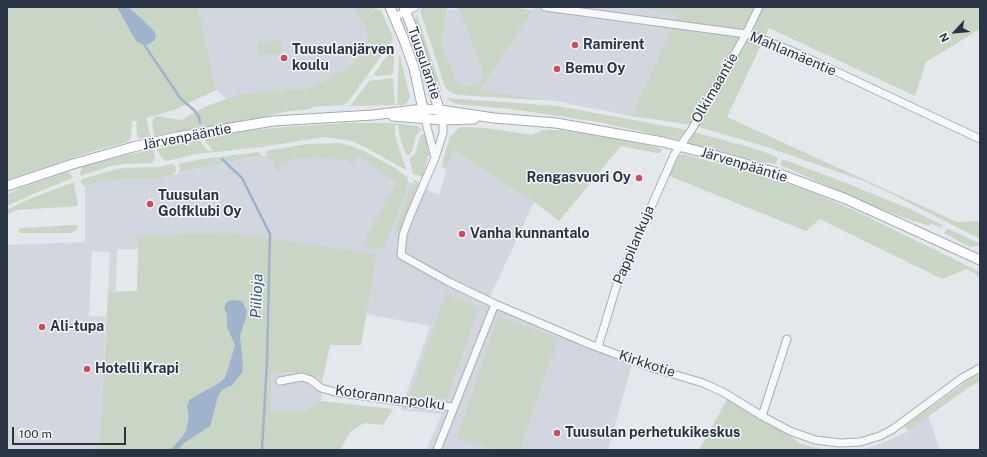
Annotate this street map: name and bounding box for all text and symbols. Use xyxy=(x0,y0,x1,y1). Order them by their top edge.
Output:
north arrow xyxy=(935,12,975,52)
street label: Tuusulantie xyxy=(404,25,444,101)
street label: Mahlamäentie xyxy=(747,28,839,80)
text: N xyxy=(937,31,952,44)
place label: Ramirent xyxy=(583,37,645,53)
marker: Ramirent xyxy=(570,40,580,50)
place label: Tuusulanjärven koulu xyxy=(292,42,394,74)
street label: Olkimaantie xyxy=(688,50,742,126)
marker: Tuusulanjärven koulu xyxy=(279,53,289,63)
place label: Bemu Oy xyxy=(565,61,625,77)
marker: Bemu Oy xyxy=(552,64,562,74)
street label: Järvenpääntie xyxy=(141,120,233,154)
street label: Järvenpääntie xyxy=(698,144,790,186)
place label: Rengasvuori Oy xyxy=(526,170,631,186)
marker: Rengasvuori Oy xyxy=(634,173,644,183)
place label: Tuusulan Golfklubi Oy xyxy=(158,188,241,220)
marker: Tuusulan Golfklubi Oy xyxy=(145,199,155,209)
street label: Pappilankuja xyxy=(610,203,658,287)
place label: Vanha kunnantalo xyxy=(470,226,590,242)
marker: Vanha kunnantalo xyxy=(457,229,467,239)
water label: Piilioja xyxy=(247,273,267,319)
place label: Ali-tupa xyxy=(50,319,104,335)
marker: Ali-tupa xyxy=(37,322,47,332)
street label: Kirkkotie xyxy=(617,347,677,381)
place label: Hotelli Krapi xyxy=(95,361,179,377)
marker: Hotelli Krapi xyxy=(82,364,92,374)
street label: Kotorannanpolku xyxy=(334,382,446,414)
scale bar xyxy=(14,419,128,445)
place label: Tuusulan perhetukikeskus xyxy=(565,425,740,441)
text: 100 m xyxy=(19,427,52,441)
marker: Tuusulan perhetukikeskus xyxy=(552,428,562,438)

